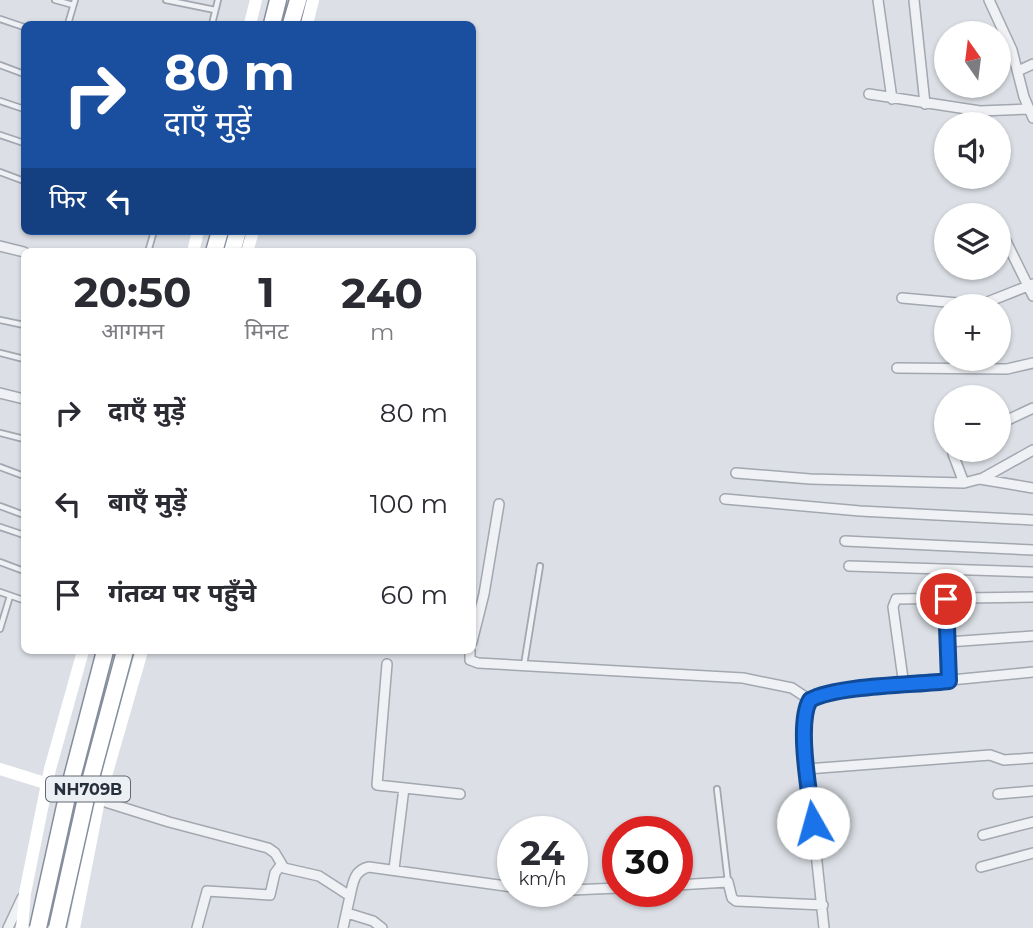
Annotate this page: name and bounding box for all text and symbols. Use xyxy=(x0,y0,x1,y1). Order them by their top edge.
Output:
north arrow xyxy=(934,21,1012,98)
map controls xyxy=(934,21,1011,462)
text: 80 m xyxy=(164,43,295,102)
icon: right xyxy=(49,49,140,140)
text: दाएँ मुड़ें xyxy=(164,103,252,142)
button: sound xyxy=(934,112,1011,189)
icon: left xyxy=(100,182,138,220)
text: फिर xyxy=(49,183,86,215)
button: layers xyxy=(934,203,1011,280)
text: 20:50 xyxy=(74,266,192,318)
text: 1 xyxy=(258,266,275,318)
text: 240 xyxy=(341,267,423,319)
button: + xyxy=(934,294,1011,371)
text: आगमन xyxy=(101,317,164,345)
text: मिनट xyxy=(244,317,289,345)
text: m xyxy=(370,318,394,346)
button: − xyxy=(934,385,1011,462)
icon: right xyxy=(49,394,87,432)
text: दाएँ मुड़ें xyxy=(108,395,185,427)
text: 80 m xyxy=(380,397,448,429)
icon: left xyxy=(49,485,87,523)
text: बाएँ मुड़ें xyxy=(108,486,187,518)
text: 100 m xyxy=(370,488,448,520)
pin xyxy=(916,569,976,629)
icon: arrive xyxy=(49,576,87,614)
text: गंतव्य पर पहुँचे xyxy=(108,577,256,609)
text: 60 m xyxy=(381,579,448,611)
icon: arrive xyxy=(927,580,965,618)
road number: NH709B xyxy=(46,776,130,802)
position arrow xyxy=(776,786,850,860)
speed limit sign: 30 xyxy=(602,816,693,907)
text: 24 xyxy=(520,831,565,874)
text: km/h xyxy=(518,868,567,890)

